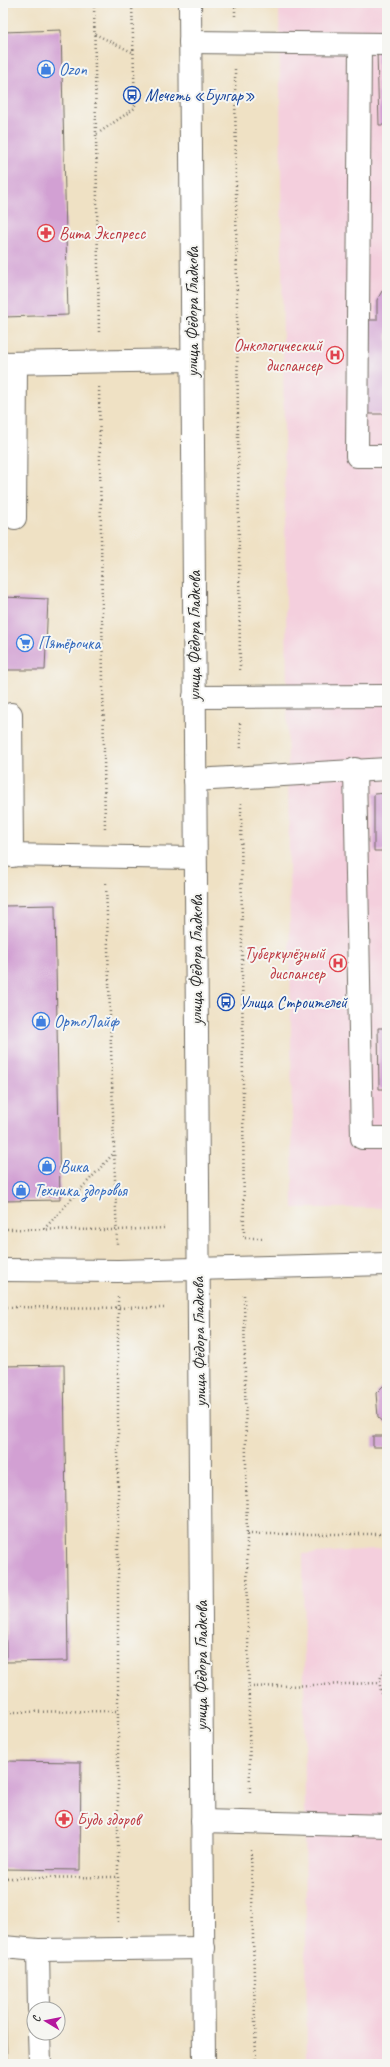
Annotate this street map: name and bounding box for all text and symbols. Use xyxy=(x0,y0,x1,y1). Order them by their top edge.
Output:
shop icon: Ozon xyxy=(36,59,56,79)
place label: Ozon xyxy=(59,59,87,80)
bus stop icon: Мечеть «Булгар» xyxy=(122,85,142,105)
place label: Мечеть «Булгар» xyxy=(145,85,255,106)
pharmacy icon: Вита Экспресс xyxy=(36,223,56,243)
place label: Вита Экспресс xyxy=(59,223,146,244)
street label: улица Фёдора Гладкова xyxy=(182,246,203,378)
place label: Онкологический диспансер xyxy=(233,335,324,376)
hospital icon: Онкологический диспансер xyxy=(325,345,345,365)
street label: улица Фёдора Гладкова xyxy=(184,570,205,702)
supermarket icon: Пятёрочка xyxy=(15,633,35,653)
place label: Пятёрочка xyxy=(38,633,101,654)
street label: улица Фёдора Гладкова xyxy=(186,894,207,1026)
place label: Туберкулёзный диспансер xyxy=(244,943,327,984)
hospital icon: Туберкулёзный диспансер xyxy=(328,953,348,973)
bus stop icon: Улица Строителей xyxy=(216,992,236,1012)
place label: Улица Строителей xyxy=(239,992,348,1013)
shop icon: ОртоЛайф xyxy=(31,1011,51,1031)
place label: ОртоЛайф xyxy=(54,1011,121,1032)
shop icon: Вика xyxy=(37,1156,57,1176)
place label: Вика xyxy=(60,1156,89,1177)
shop icon: Техника здоровья xyxy=(11,1180,31,1200)
place label: Техника здоровья xyxy=(34,1180,128,1202)
street label: улица Фёдора Гладкова xyxy=(187,1276,211,1408)
street label: улица Фёдора Гладкова xyxy=(191,1600,212,1732)
pharmacy icon: Будь здоров xyxy=(54,1809,74,1829)
place label: Будь здоров xyxy=(77,1809,144,1830)
north arrow xyxy=(26,2001,66,2041)
text: С xyxy=(29,2014,44,2023)

